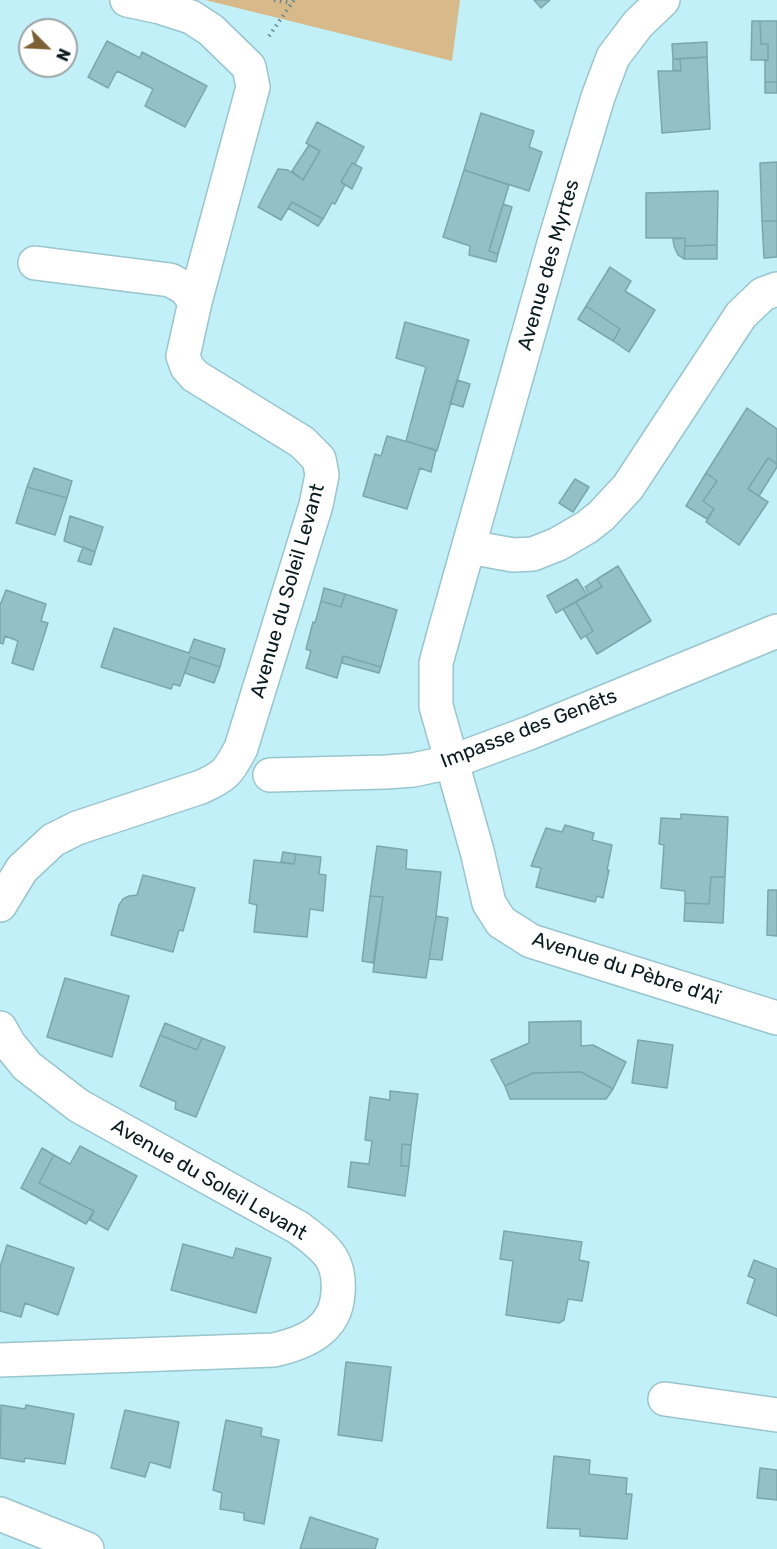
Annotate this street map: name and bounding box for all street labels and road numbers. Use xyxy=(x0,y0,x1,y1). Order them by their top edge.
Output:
street label: Avenue des Myrtes xyxy=(513,177,585,353)
street label: Avenue du Soleil Levant xyxy=(246,481,330,701)
street label: Impasse des Genêts xyxy=(437,684,621,774)
street label: Avenue du Pèbre d'Aï xyxy=(529,927,723,1011)
street label: Avenue du Soleil Levant xyxy=(107,1114,311,1246)

